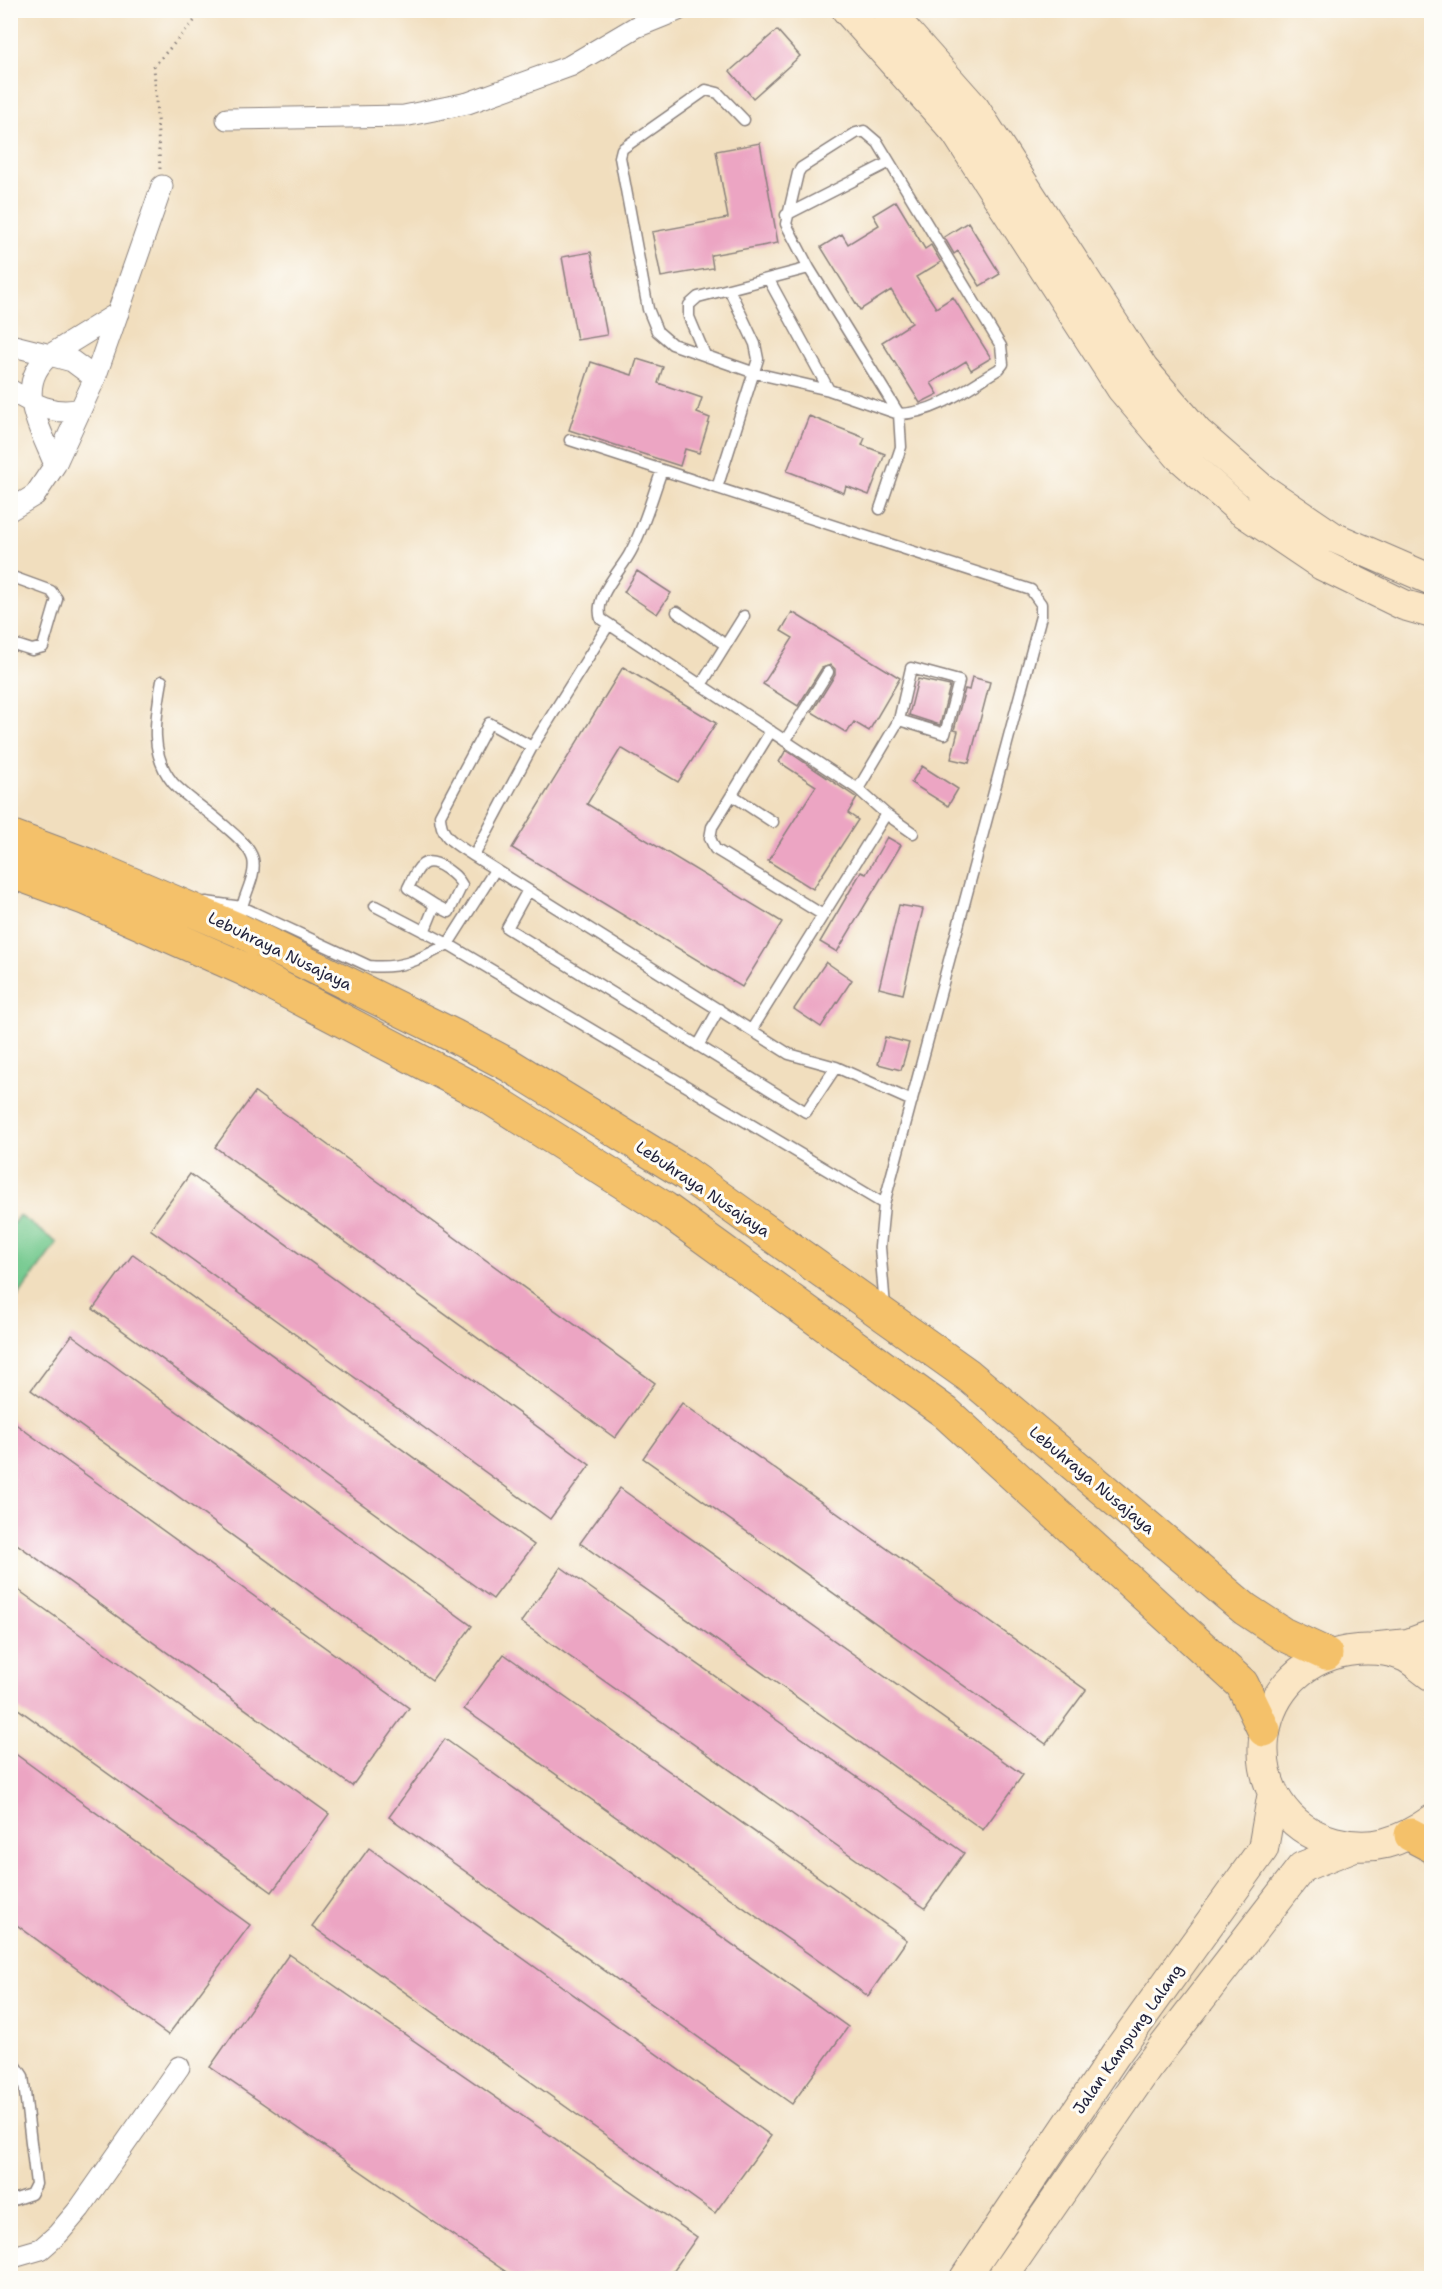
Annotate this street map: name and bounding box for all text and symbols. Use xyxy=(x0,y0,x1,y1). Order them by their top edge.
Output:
street label: Lebuhraya Nusajaya xyxy=(204,907,356,995)
street label: Lebuhraya Nusajaya xyxy=(632,1136,774,1242)
street label: Lebuhraya Nusajaya xyxy=(1025,1421,1159,1539)
street label: Jalan Kampung Lalang xyxy=(1068,1960,1188,2118)

